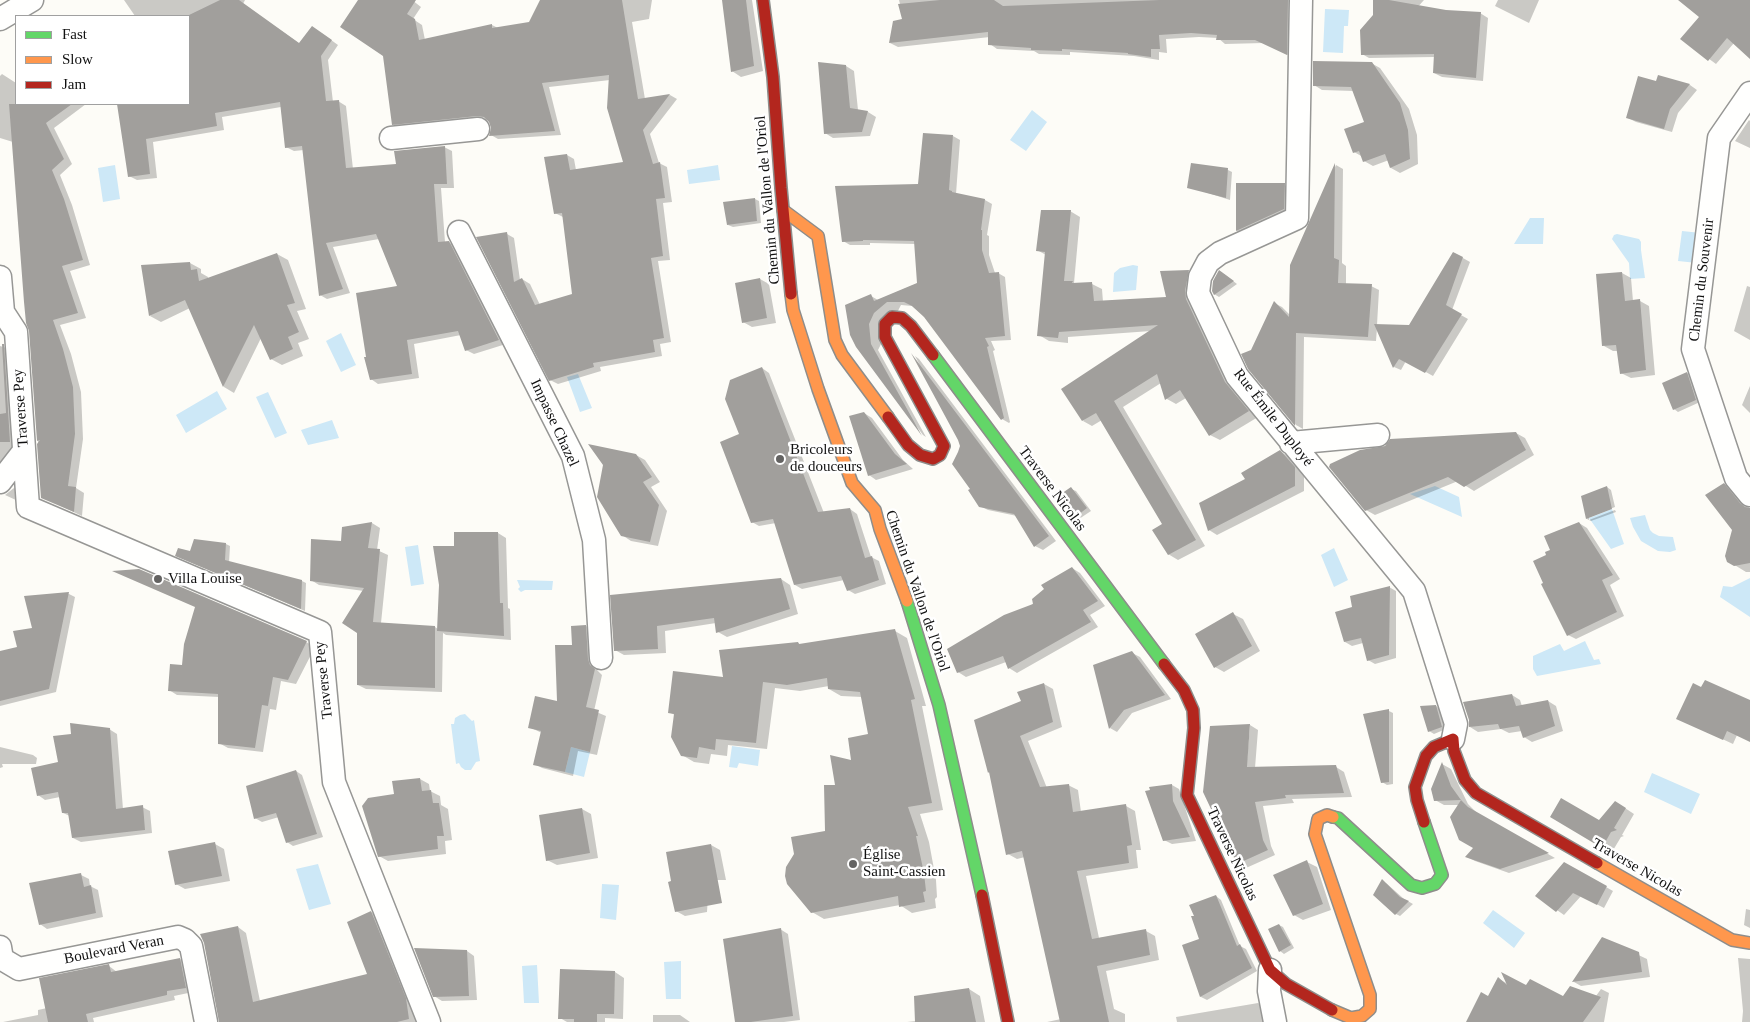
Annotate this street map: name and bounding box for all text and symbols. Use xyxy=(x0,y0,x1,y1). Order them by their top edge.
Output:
legend xyxy=(15,15,190,105)
text: Fast xyxy=(62,26,87,42)
text: Slow xyxy=(62,51,93,67)
text: Jam xyxy=(62,76,86,92)
street label: Chemin du Vallon de l'Oriol xyxy=(752,115,784,285)
street label: Chemin du Souvenir xyxy=(1686,217,1718,343)
street label: Rue Émile Duployé xyxy=(1229,366,1317,470)
street label: Traverse Pey xyxy=(9,368,33,448)
street label: Impasse Chazel xyxy=(526,376,582,470)
place label: Bricoleurs de douceurs xyxy=(790,441,862,476)
street label: Traverse Nicolas xyxy=(1014,443,1090,535)
marker: Bricoleurs de douceurs xyxy=(774,453,786,465)
street label: Chemin du Vallon de l'Oriol xyxy=(881,508,953,674)
place label: Villa Louise xyxy=(168,570,242,588)
marker: Villa Louise xyxy=(152,573,164,585)
street label: Traverse Pey xyxy=(311,640,337,720)
street label: Traverse Nicolas xyxy=(1202,804,1262,904)
street label: Traverse Nicolas xyxy=(1589,835,1685,901)
place label: Église Saint-Cassien xyxy=(863,846,945,881)
marker: Église Saint-Cassien xyxy=(847,858,859,870)
street label: Boulevard Veran xyxy=(63,932,165,968)

